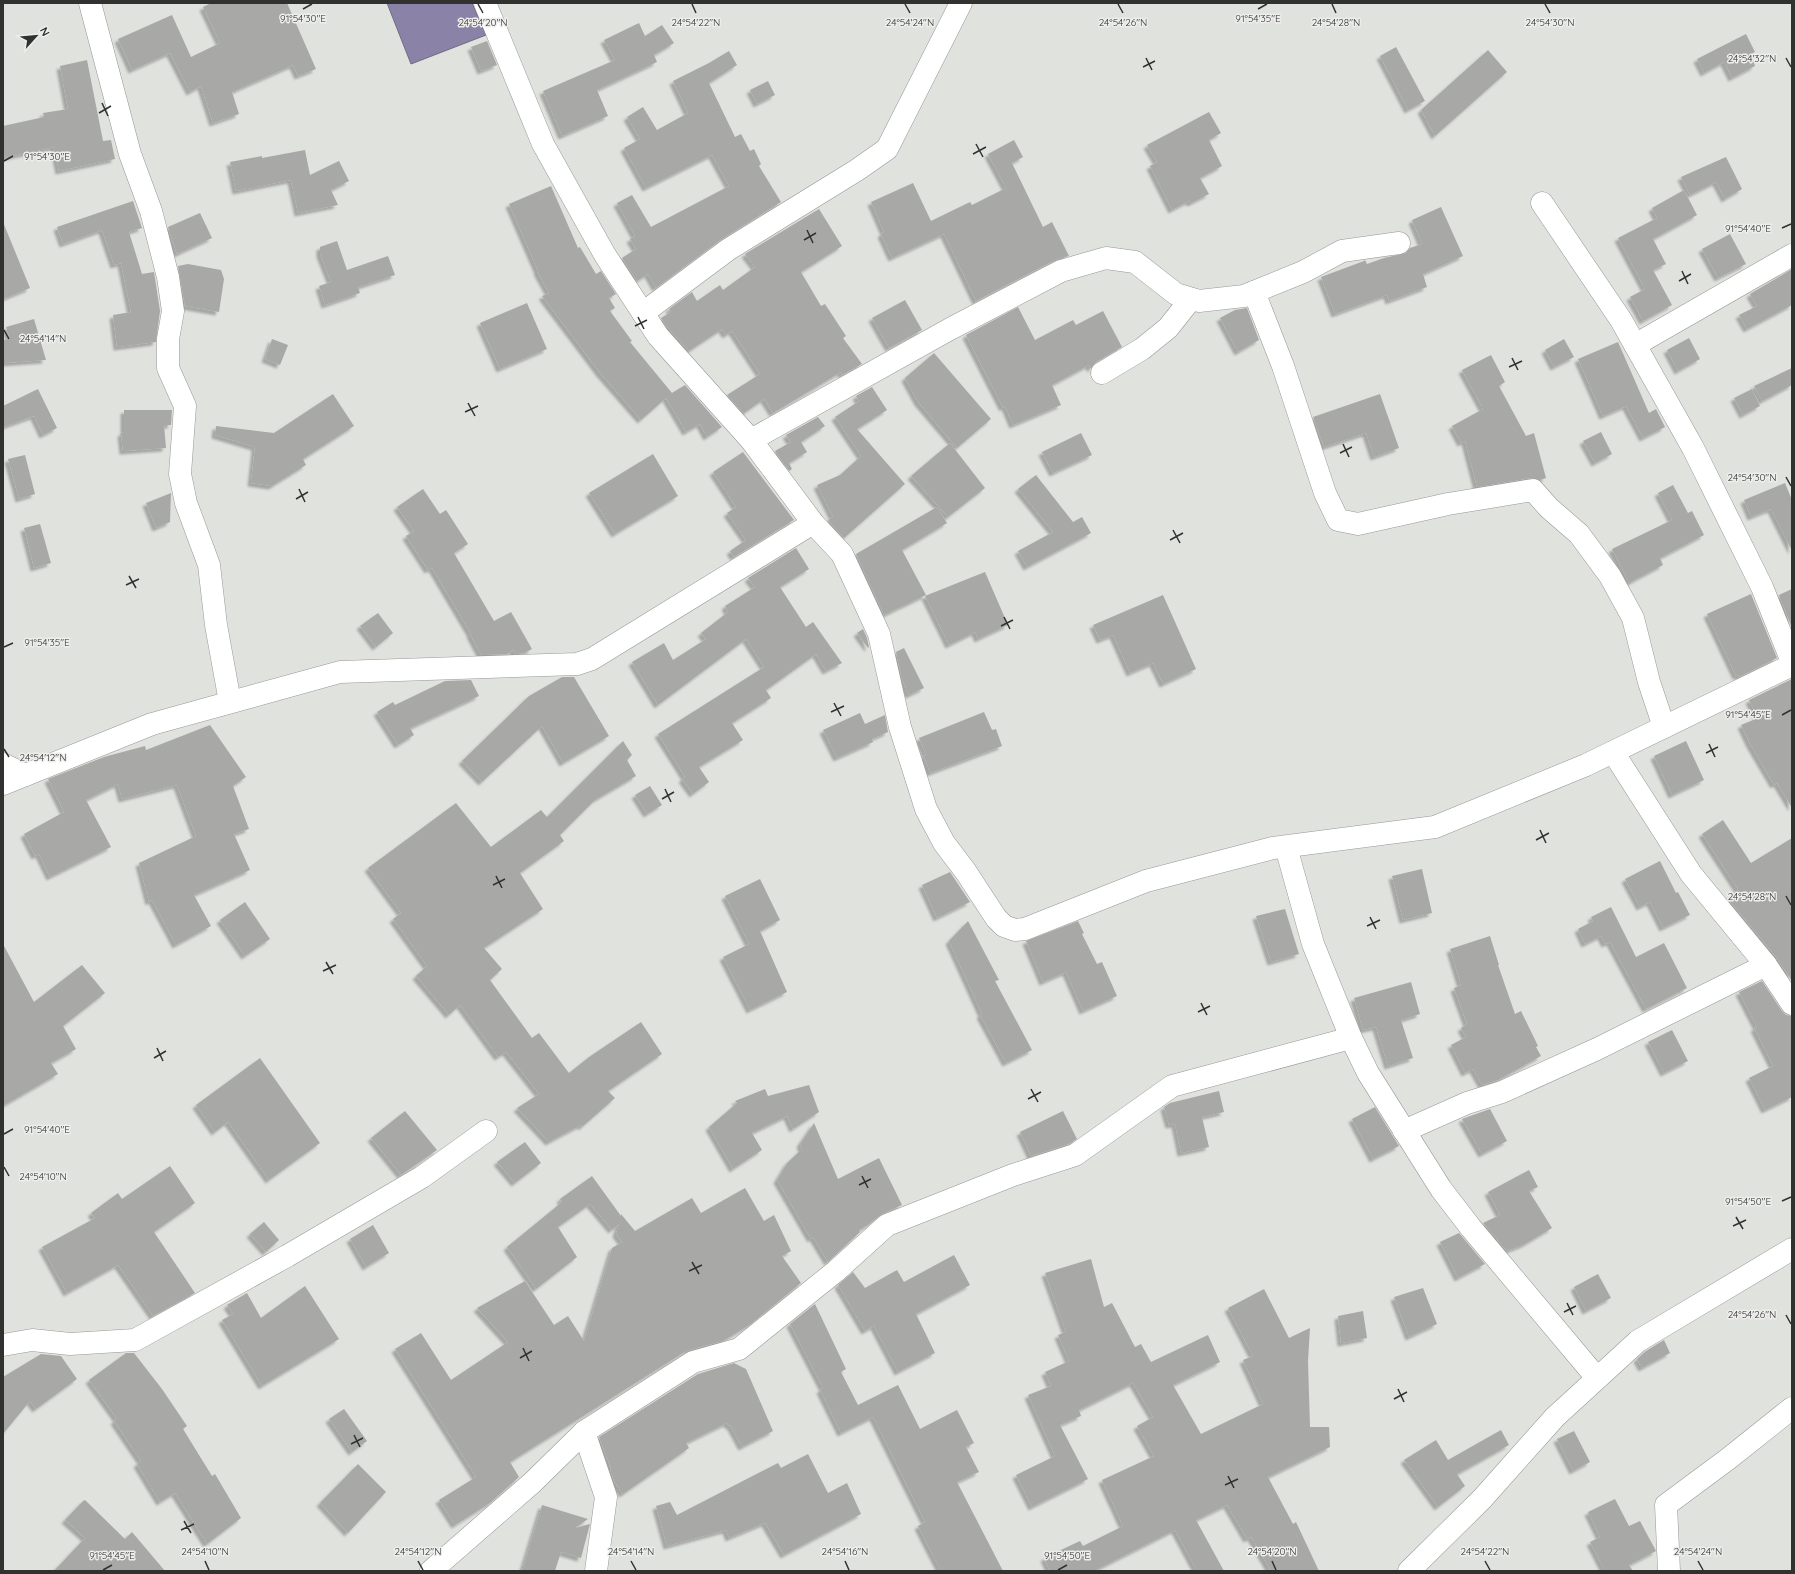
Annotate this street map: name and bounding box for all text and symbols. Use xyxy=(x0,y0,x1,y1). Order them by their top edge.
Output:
text: 91°54'30"E xyxy=(280,12,326,25)
text: 91°54'35"E xyxy=(1235,12,1281,25)
north arrow xyxy=(16,16,56,56)
text: 24°54'20"N xyxy=(458,16,508,29)
text: 24°54'22"N xyxy=(672,16,720,29)
text: 24°54'24"N xyxy=(886,16,934,29)
text: 24°54'26"N xyxy=(1099,16,1147,29)
text: 24°54'28"N xyxy=(1312,16,1360,29)
text: 24°54'30"N xyxy=(1526,16,1574,29)
text: N xyxy=(37,25,53,38)
text: 24°54'32"N xyxy=(1728,52,1776,65)
text: 91°54'30"E xyxy=(24,150,70,163)
text: 91°54'40"E xyxy=(1725,222,1771,235)
text: 24°54'14"N xyxy=(20,332,66,345)
text: 24°54'30"N xyxy=(1728,471,1776,484)
text: 91°54'35"E xyxy=(24,636,70,649)
text: 91°54'45"E xyxy=(1725,708,1771,721)
text: 24°54'12"N xyxy=(20,751,66,764)
text: 24°54'28"N xyxy=(1728,890,1776,903)
text: 91°54'40"E xyxy=(24,1123,70,1136)
text: 24°54'10"N xyxy=(19,1170,67,1183)
text: 91°54'50"E xyxy=(1725,1195,1771,1208)
text: 24°54'26"N xyxy=(1728,1308,1776,1321)
text: 24°54'10"N xyxy=(181,1545,229,1558)
text: 24°54'12"N xyxy=(395,1545,441,1558)
text: 24°54'14"N xyxy=(608,1545,654,1558)
text: 24°54'16"N xyxy=(822,1545,868,1558)
text: 24°54'20"N xyxy=(1247,1545,1297,1558)
text: 24°54'22"N xyxy=(1461,1545,1509,1558)
text: 24°54'24"N xyxy=(1674,1545,1722,1558)
text: 91°54'45"E xyxy=(89,1549,135,1562)
text: 91°54'50"E xyxy=(1044,1549,1090,1562)

